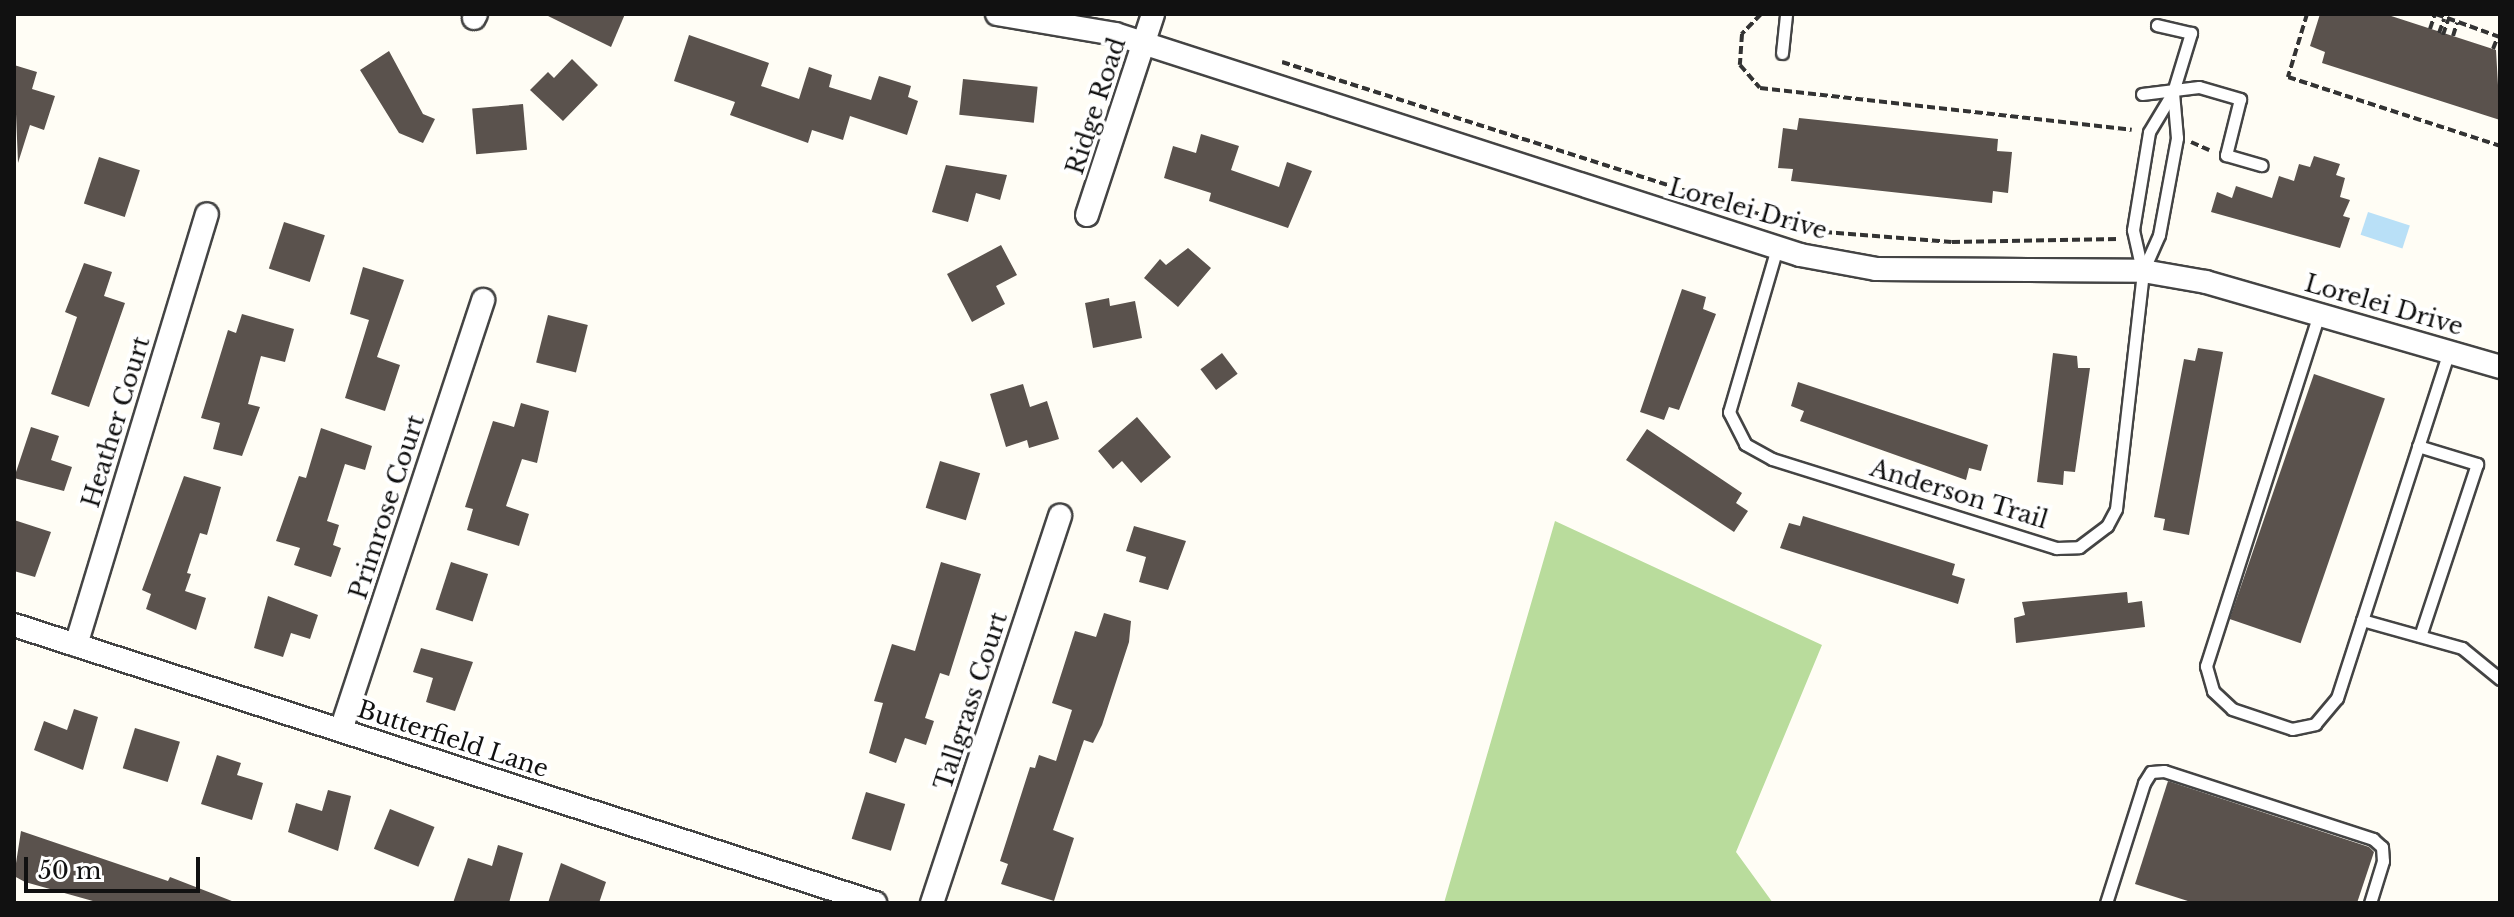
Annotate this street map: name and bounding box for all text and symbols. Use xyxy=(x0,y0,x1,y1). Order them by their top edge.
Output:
street label: Ridge Road xyxy=(1060,34,1132,178)
street label: Lorelei Drive xyxy=(1666,173,1830,245)
street label: Lorelei Drive xyxy=(2302,269,2466,341)
street label: Heather Court xyxy=(76,333,156,511)
street label: Primrose Court xyxy=(344,411,430,603)
street label: Anderson Trail xyxy=(1866,453,2052,535)
street label: Tallgrass Court xyxy=(929,609,1013,793)
street label: Butterfield Lane xyxy=(354,695,552,783)
scale bar xyxy=(28,841,204,891)
text: 50 m xyxy=(38,856,101,885)

